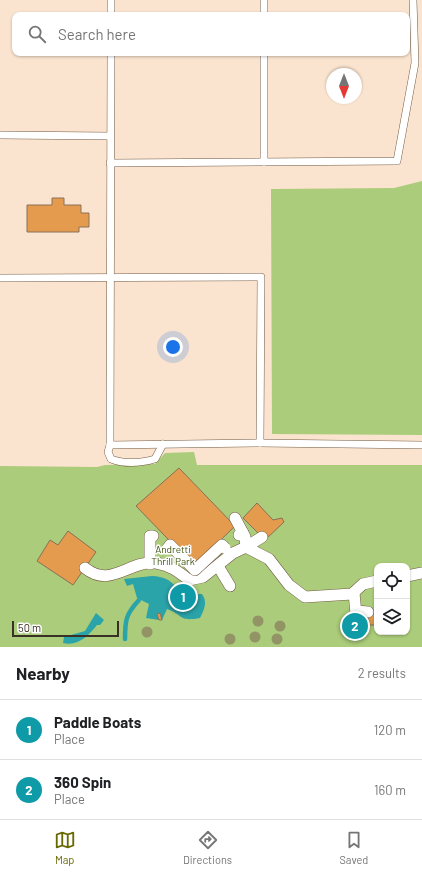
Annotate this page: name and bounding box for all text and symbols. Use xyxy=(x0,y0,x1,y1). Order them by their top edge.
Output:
search box xyxy=(12,12,410,56)
icon: search xyxy=(26,23,48,45)
text: Search here xyxy=(58,25,136,43)
north arrow xyxy=(326,68,362,104)
your location xyxy=(163,337,183,357)
park label: Andretti Thrill Park xyxy=(151,543,195,567)
map controls xyxy=(374,563,410,635)
button: locate xyxy=(374,563,410,599)
pin: 1 xyxy=(170,582,196,612)
button: layers xyxy=(374,599,410,635)
pin: 2 xyxy=(342,611,368,641)
scale bar xyxy=(12,619,119,638)
text: 50 m xyxy=(18,621,41,634)
text: Nearby xyxy=(16,663,70,683)
text: 2 results xyxy=(358,665,406,681)
text: Paddle Boats xyxy=(54,713,141,731)
text: 1 xyxy=(27,722,31,738)
text: 120 m xyxy=(374,722,406,738)
text: Place xyxy=(54,731,85,747)
text: 360 Spin xyxy=(54,773,111,791)
text: 2 xyxy=(25,782,33,798)
text: 160 m xyxy=(374,782,406,798)
text: Place xyxy=(54,791,85,807)
tab: Map xyxy=(54,829,76,866)
tab: Directions xyxy=(183,829,232,866)
tab: Saved xyxy=(339,829,368,866)

